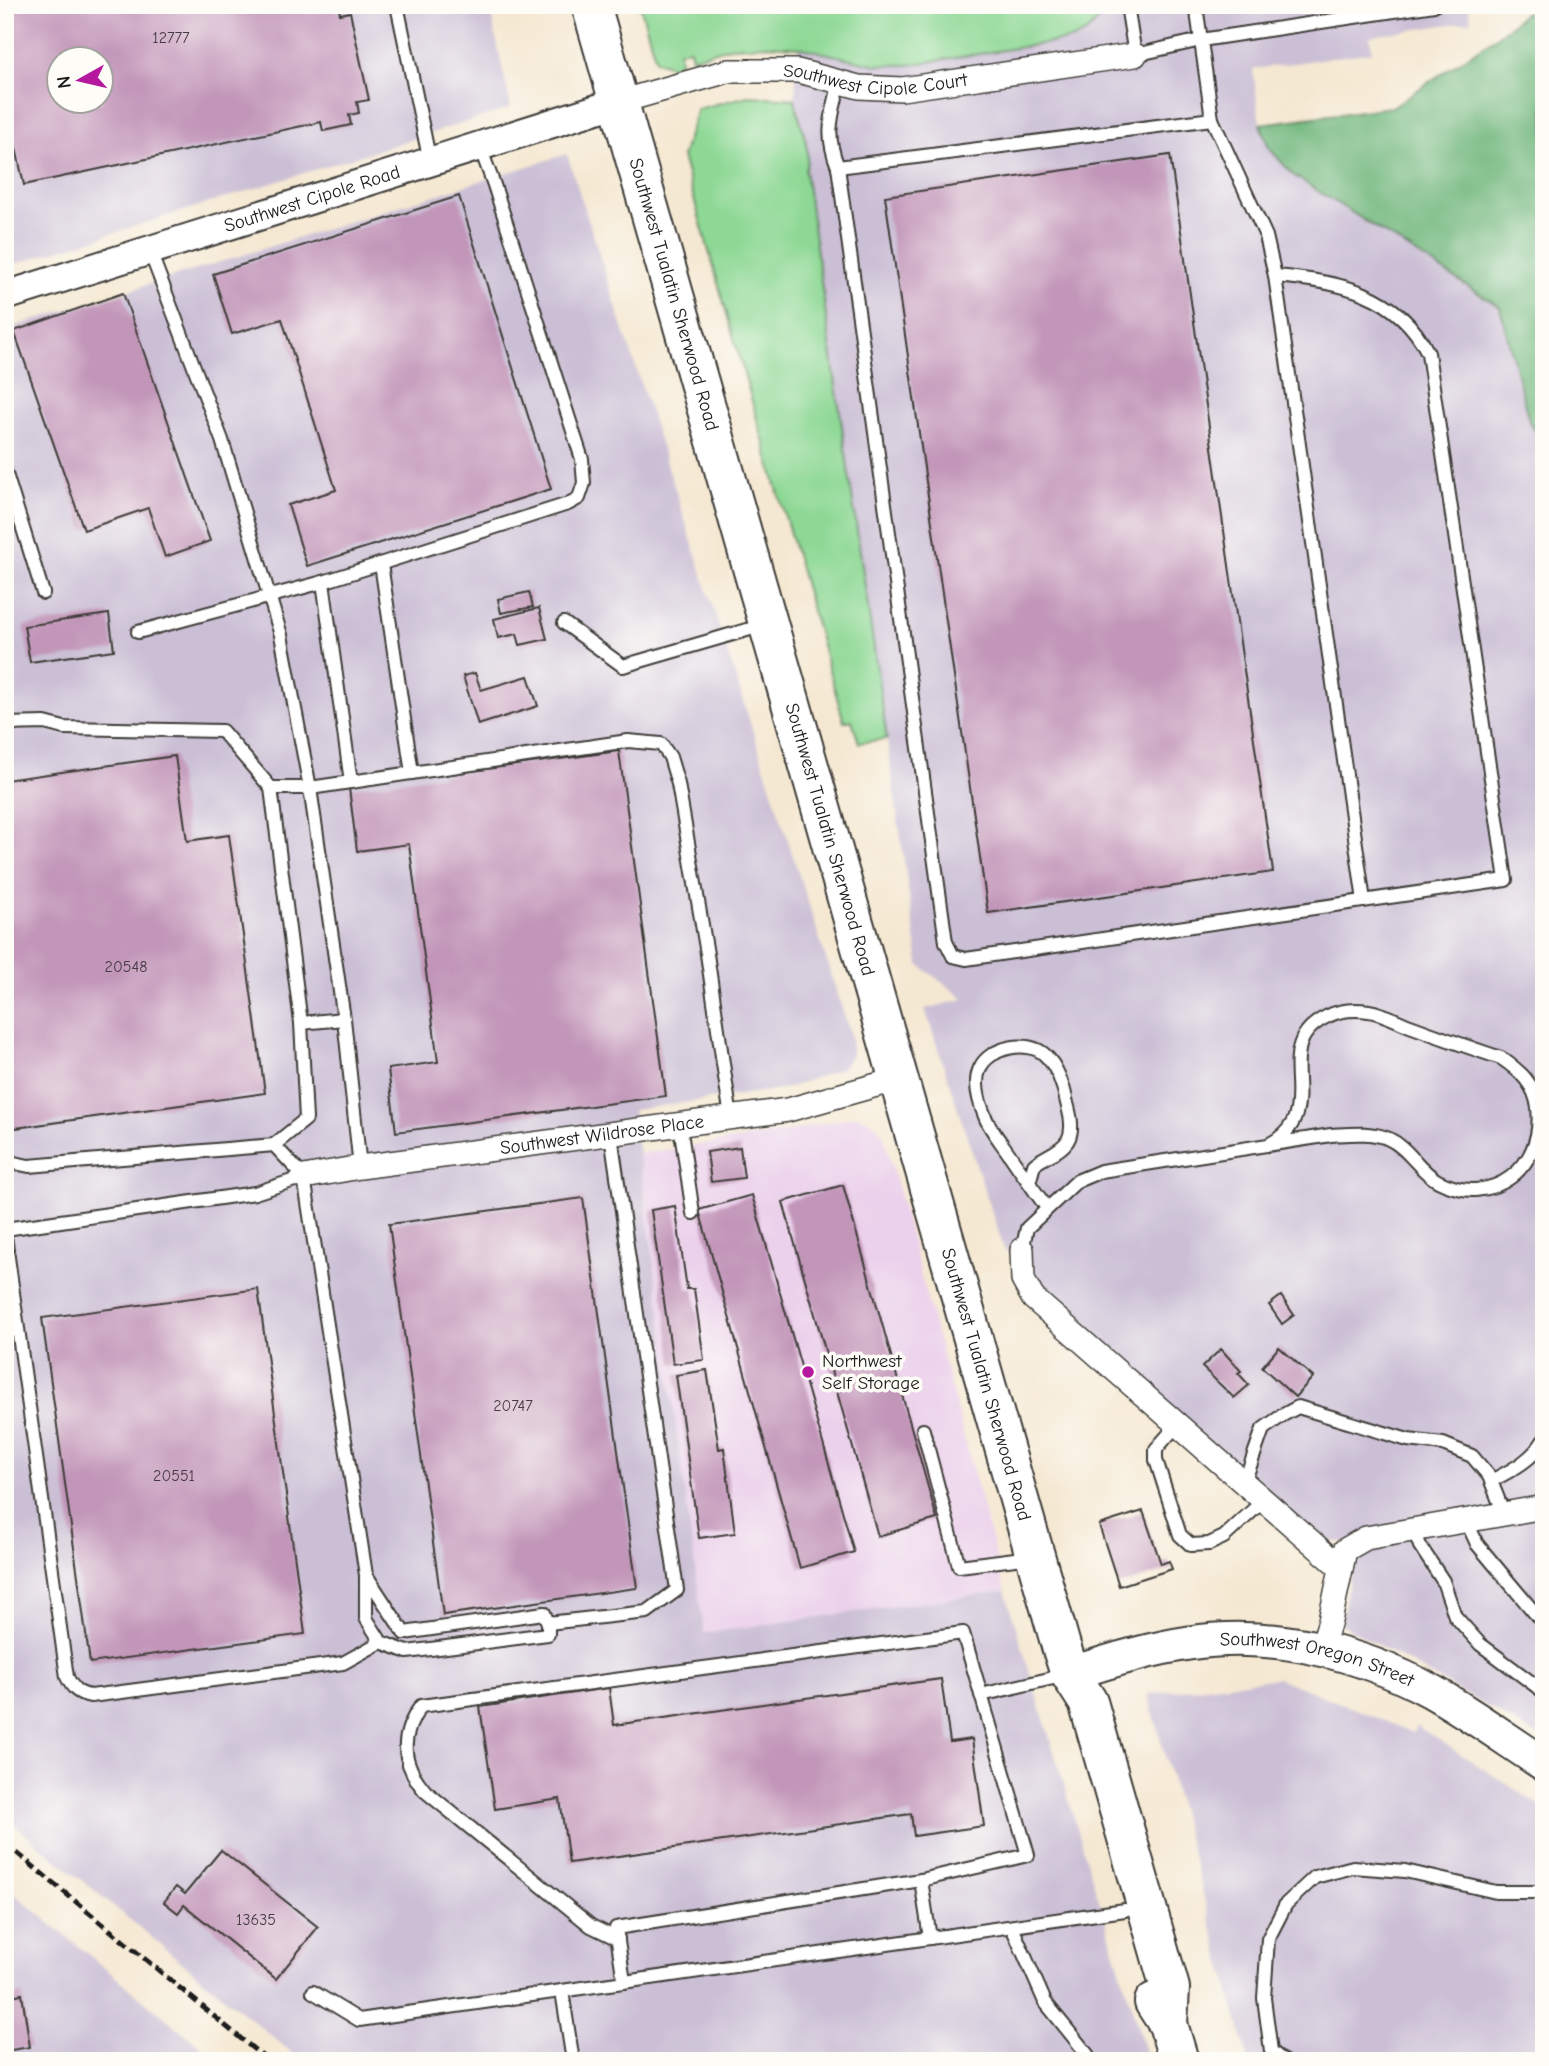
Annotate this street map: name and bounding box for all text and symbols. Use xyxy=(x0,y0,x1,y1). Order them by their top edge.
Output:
house number: 12777 xyxy=(152,29,190,47)
north arrow xyxy=(46,46,116,116)
street label: Southwest Cipole Court xyxy=(783,59,969,100)
text: N xyxy=(52,75,76,90)
street label: Southwest Tualatin Sherwood Road xyxy=(624,155,723,433)
street label: Southwest Cipole Road xyxy=(221,161,403,237)
street label: Southwest Tualatin Sherwood Road xyxy=(781,701,879,978)
house number: 20548 xyxy=(105,958,147,976)
street label: Southwest Wildrose Place xyxy=(499,1110,705,1159)
street label: Southwest Tualatin Sherwood Road xyxy=(937,1246,1036,1523)
place label: Northwest Self Storage xyxy=(822,1350,920,1394)
marker: Northwest Self Storage xyxy=(800,1364,816,1380)
house number: 20747 xyxy=(493,1397,533,1415)
house number: 20551 xyxy=(153,1467,195,1485)
street label: Southwest Oregon Street xyxy=(1219,1628,1418,1692)
house number: 13635 xyxy=(236,1911,276,1929)

